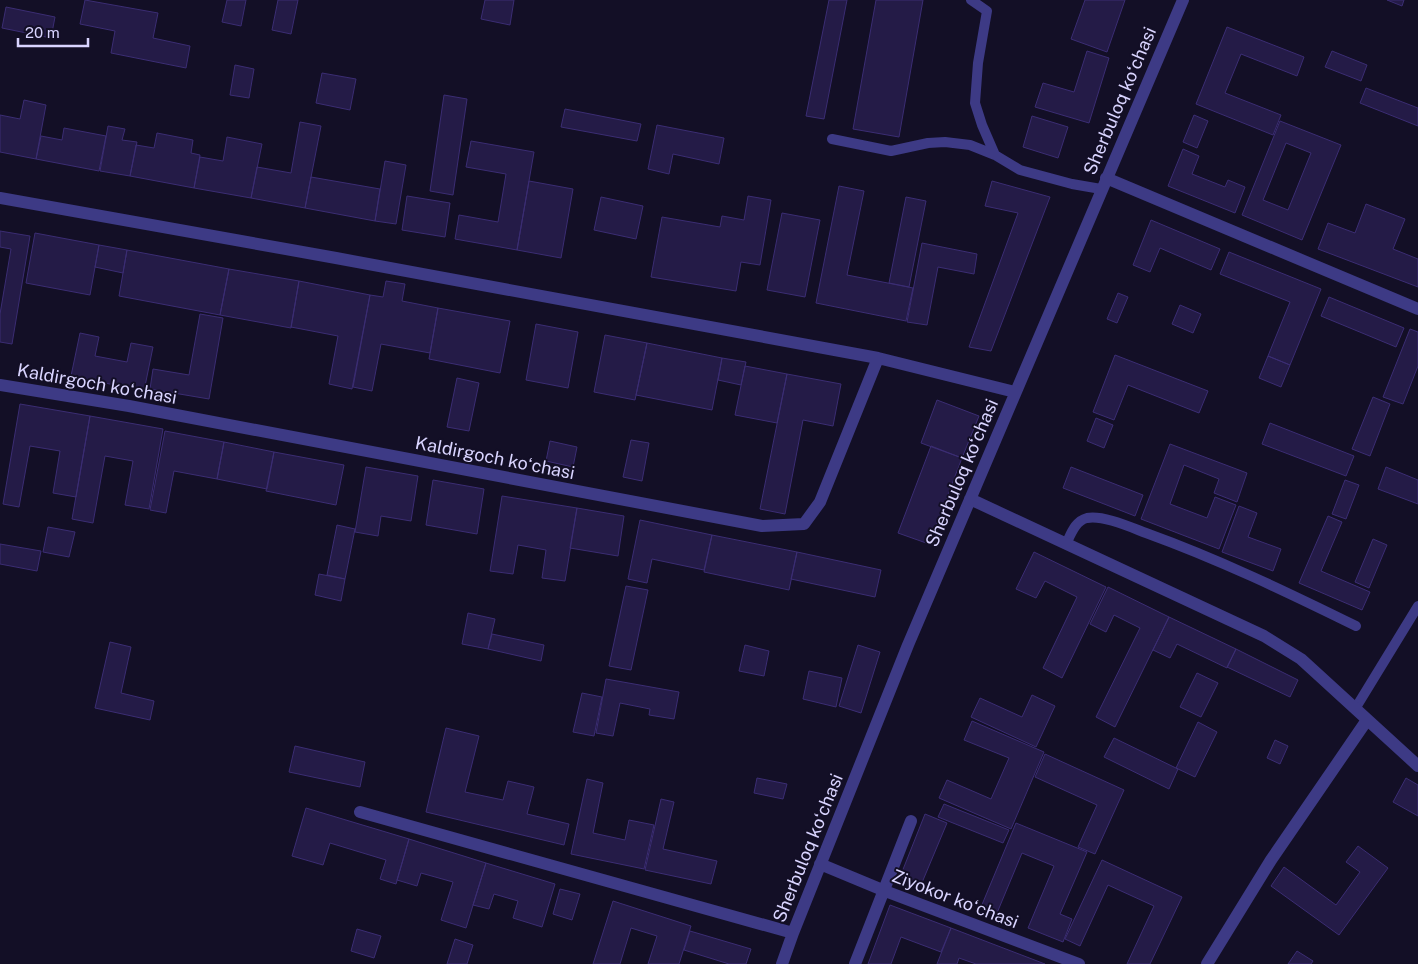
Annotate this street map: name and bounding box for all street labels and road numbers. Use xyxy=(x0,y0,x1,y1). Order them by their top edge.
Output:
street label: Sherbuloq koʻchasi xyxy=(1079,24,1160,178)
street label: Kaldirgoch koʻchasi xyxy=(15,359,179,408)
street label: Sherbuloq koʻchasi xyxy=(921,396,1002,550)
street label: Kaldirgoch koʻchasi xyxy=(414,432,577,483)
street label: Sherbuloq koʻchasi xyxy=(768,770,847,925)
street label: Ziyokor koʻchasi xyxy=(889,865,1021,932)

